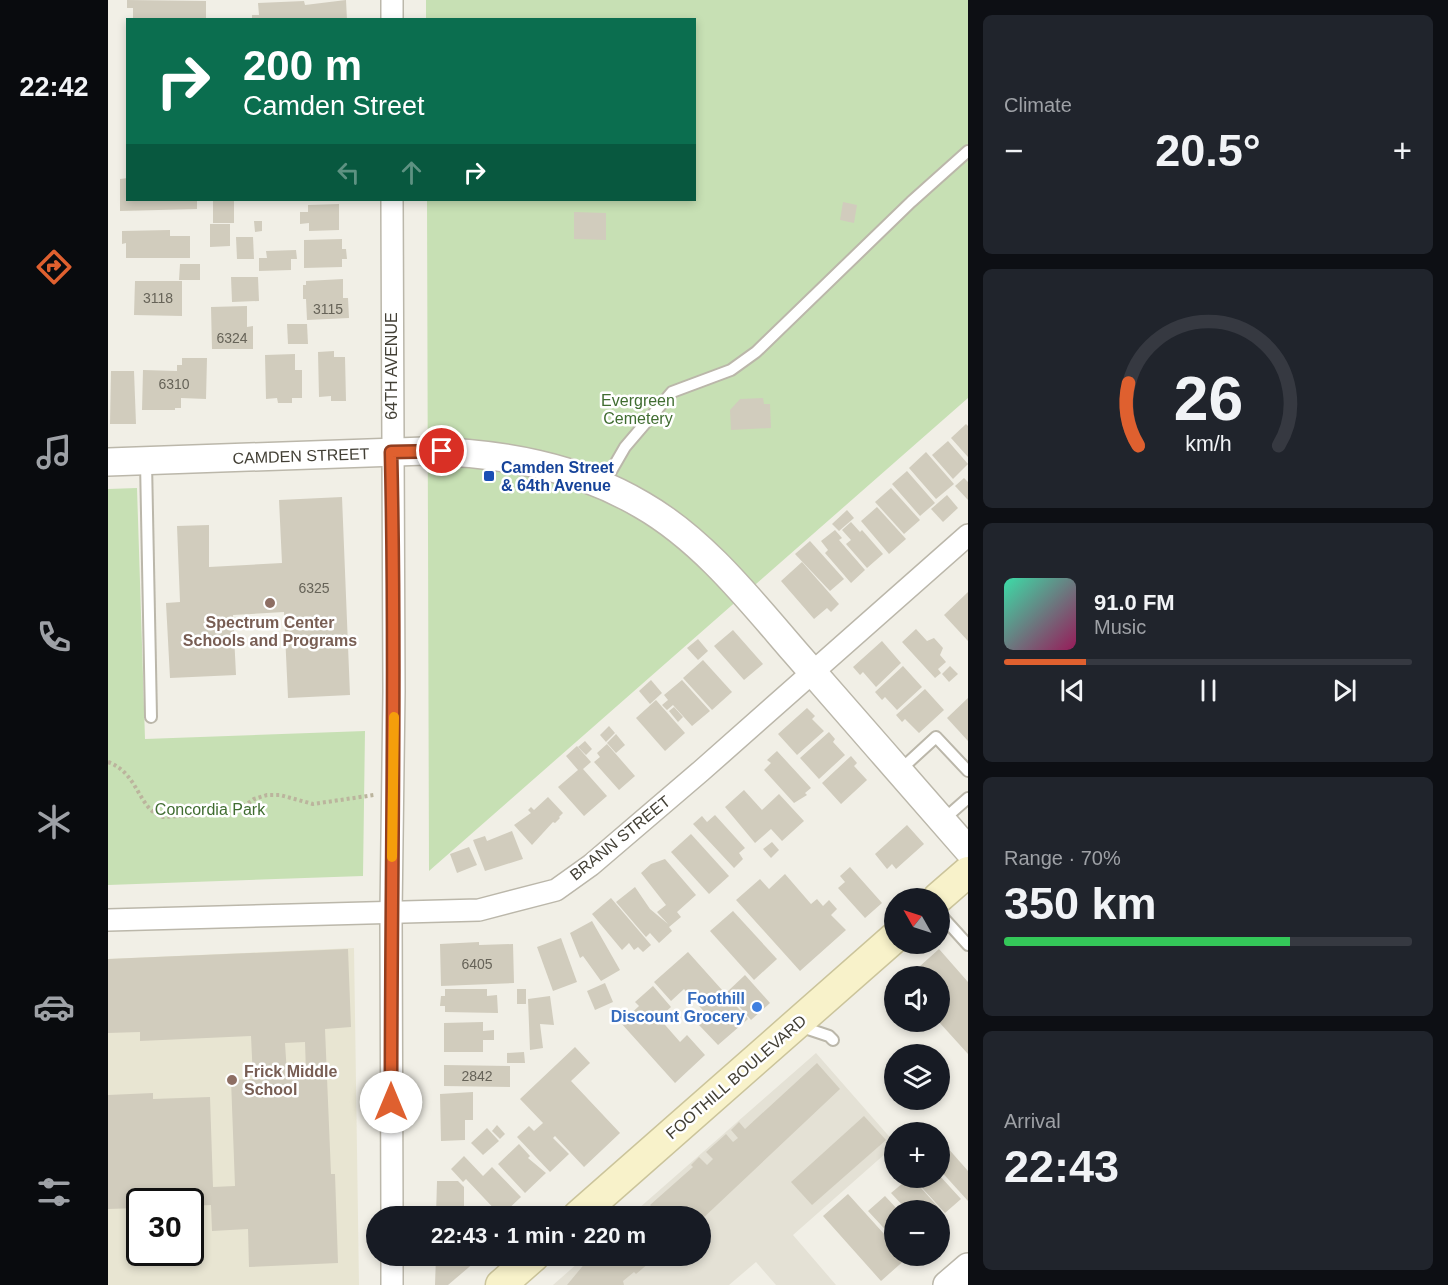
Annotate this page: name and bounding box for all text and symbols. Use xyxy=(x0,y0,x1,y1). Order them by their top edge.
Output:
icon: right xyxy=(144,42,222,120)
text: 200 m xyxy=(243,42,362,89)
text: 22:42 xyxy=(19,72,89,102)
text: Camden Street xyxy=(243,91,425,121)
text: Climate xyxy=(1004,94,1072,116)
text: 20.5° xyxy=(1155,125,1261,176)
text: − xyxy=(1004,132,1023,169)
text: + xyxy=(1393,132,1412,169)
icon: left xyxy=(332,156,365,189)
icon: ahead xyxy=(395,156,428,189)
icon: right xyxy=(458,156,491,189)
icon: directions xyxy=(33,246,75,288)
house number: 3118 xyxy=(143,290,173,306)
house number: 3115 xyxy=(313,301,343,317)
street label: 64TH AVENUE xyxy=(383,312,400,420)
house number: 6324 xyxy=(216,330,248,346)
text: 26 xyxy=(1173,364,1243,433)
house number: 6310 xyxy=(158,376,190,392)
park label: Evergreen Cemetery xyxy=(601,392,675,427)
pin xyxy=(416,425,467,476)
icon: music xyxy=(33,431,75,473)
text: km/h xyxy=(1185,432,1231,456)
icon: arrive xyxy=(425,434,458,467)
street label: CAMDEN STREET xyxy=(232,445,370,467)
place label: Camden Street & 64th Avenue xyxy=(501,459,615,494)
marker: Camden Street & 64th Avenue xyxy=(482,469,496,483)
house number: 6325 xyxy=(298,580,330,596)
text: 91.0 FM xyxy=(1094,590,1175,615)
marker: Spectrum Center Schools and Programs xyxy=(263,596,277,610)
place label: Spectrum Center Schools and Programs xyxy=(183,614,357,649)
icon: phone xyxy=(33,616,75,658)
text: Music xyxy=(1094,616,1146,638)
icon: previous xyxy=(1056,674,1089,707)
icon: pause xyxy=(1192,674,1225,707)
icon: next xyxy=(1328,674,1361,707)
street label: BRANN STREET xyxy=(567,792,674,883)
icon: climate xyxy=(33,801,75,843)
park label: Concordia Park xyxy=(155,801,266,818)
text: Range · 70% xyxy=(1004,847,1121,869)
text: 350 km xyxy=(1004,878,1157,929)
north arrow xyxy=(884,888,950,954)
map controls xyxy=(884,888,950,1266)
house number: 6405 xyxy=(461,956,493,972)
button: sound xyxy=(884,966,950,1032)
icon: car xyxy=(33,986,75,1028)
place label: Foothill Discount Grocery xyxy=(611,990,745,1025)
marker: Foothill Discount Grocery xyxy=(750,1000,764,1014)
street label: FOOTHILL BOULEVARD xyxy=(663,1012,809,1142)
button: layers xyxy=(884,1044,950,1110)
place label: Frick Middle School xyxy=(244,1063,337,1098)
house number: 2842 xyxy=(461,1068,493,1084)
position arrow xyxy=(359,1070,423,1134)
marker: Frick Middle School xyxy=(225,1073,239,1087)
text: Arrival xyxy=(1004,1110,1061,1132)
button: + xyxy=(884,1122,950,1188)
text: 22:43 xyxy=(1004,1141,1119,1192)
icon: filters xyxy=(33,1171,75,1213)
speed limit sign: 30 xyxy=(126,1188,204,1266)
button: − xyxy=(884,1200,950,1266)
text: 22:43 · 1 min · 220 m xyxy=(431,1223,646,1248)

